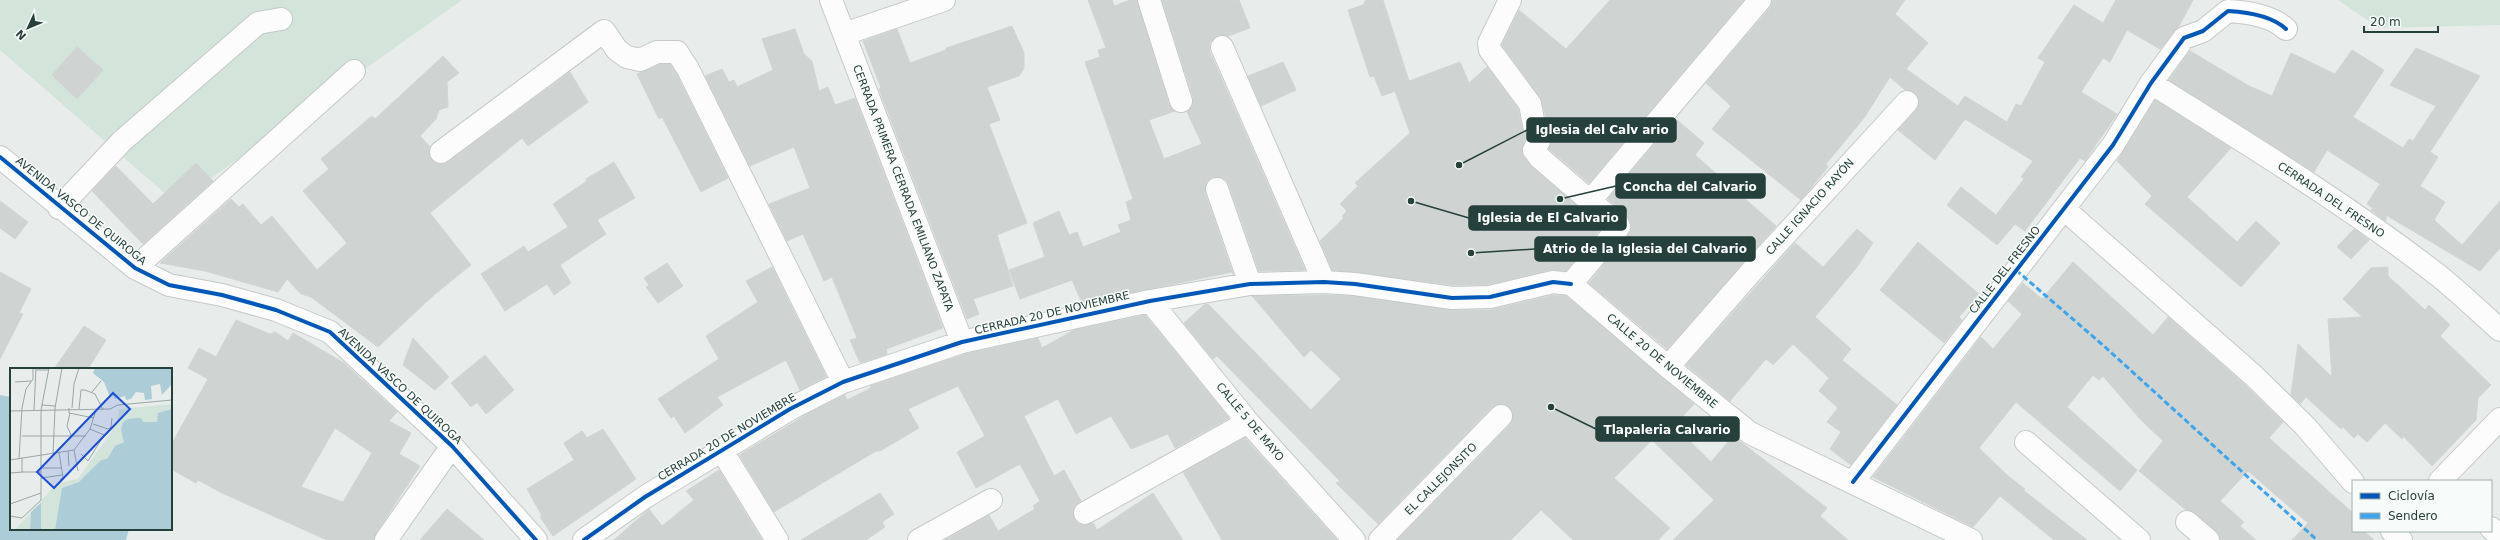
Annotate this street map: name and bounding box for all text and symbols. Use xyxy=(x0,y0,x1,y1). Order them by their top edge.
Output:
north arrow xyxy=(8,8,48,48)
scale bar xyxy=(2364,8,2438,34)
text: 20 m xyxy=(2370,15,2401,29)
text: N xyxy=(13,27,29,42)
street label: CERRADA PRIMERA CERRADA EMILIANO ZAPATA xyxy=(850,63,956,313)
callout: Iglesia del Calv ario xyxy=(1527,118,1676,142)
text: Iglesia del Calv ario xyxy=(1535,123,1669,137)
street label: AVENIDA VASCO DE QUIROGA xyxy=(13,154,149,268)
street label: CALLE IGNACIO RAYÓN xyxy=(1763,156,1857,258)
street label: CERRADA DEL FRESNO xyxy=(2275,159,2387,241)
callout: Concha del Calvario xyxy=(1616,174,1765,198)
text: Concha del Calvario xyxy=(1623,180,1757,194)
callout: Iglesia de El Calvario xyxy=(1469,206,1626,230)
text: Iglesia de El Calvario xyxy=(1477,211,1619,225)
street label: CALLE DEL FRESNO xyxy=(1967,223,2043,316)
callout: Atrio de la Iglesia del Calvario xyxy=(1535,237,1755,261)
text: Atrio de la Iglesia del Calvario xyxy=(1543,242,1747,256)
street label: CERRADA 20 DE NOVIEMBRE xyxy=(973,289,1131,337)
street label: CALLE 20 DE NOVIEMBRE xyxy=(1604,311,1720,411)
street label: AVENIDA VASCO DE QUIROGA xyxy=(335,325,465,447)
inset map xyxy=(10,368,172,530)
street label: CALLE 5 DE MAYO xyxy=(1213,380,1287,464)
street label: CERRADA 20 DE NOVIEMBRE xyxy=(656,391,798,483)
callout: Tlapaleria Calvario xyxy=(1596,417,1739,441)
text: Tlapaleria Calvario xyxy=(1604,423,1730,437)
street label: EL CALLEJONSITO xyxy=(1402,440,1480,518)
legend xyxy=(2352,480,2492,532)
text: Ciclovía xyxy=(2388,489,2435,503)
text: Sendero xyxy=(2388,509,2438,523)

